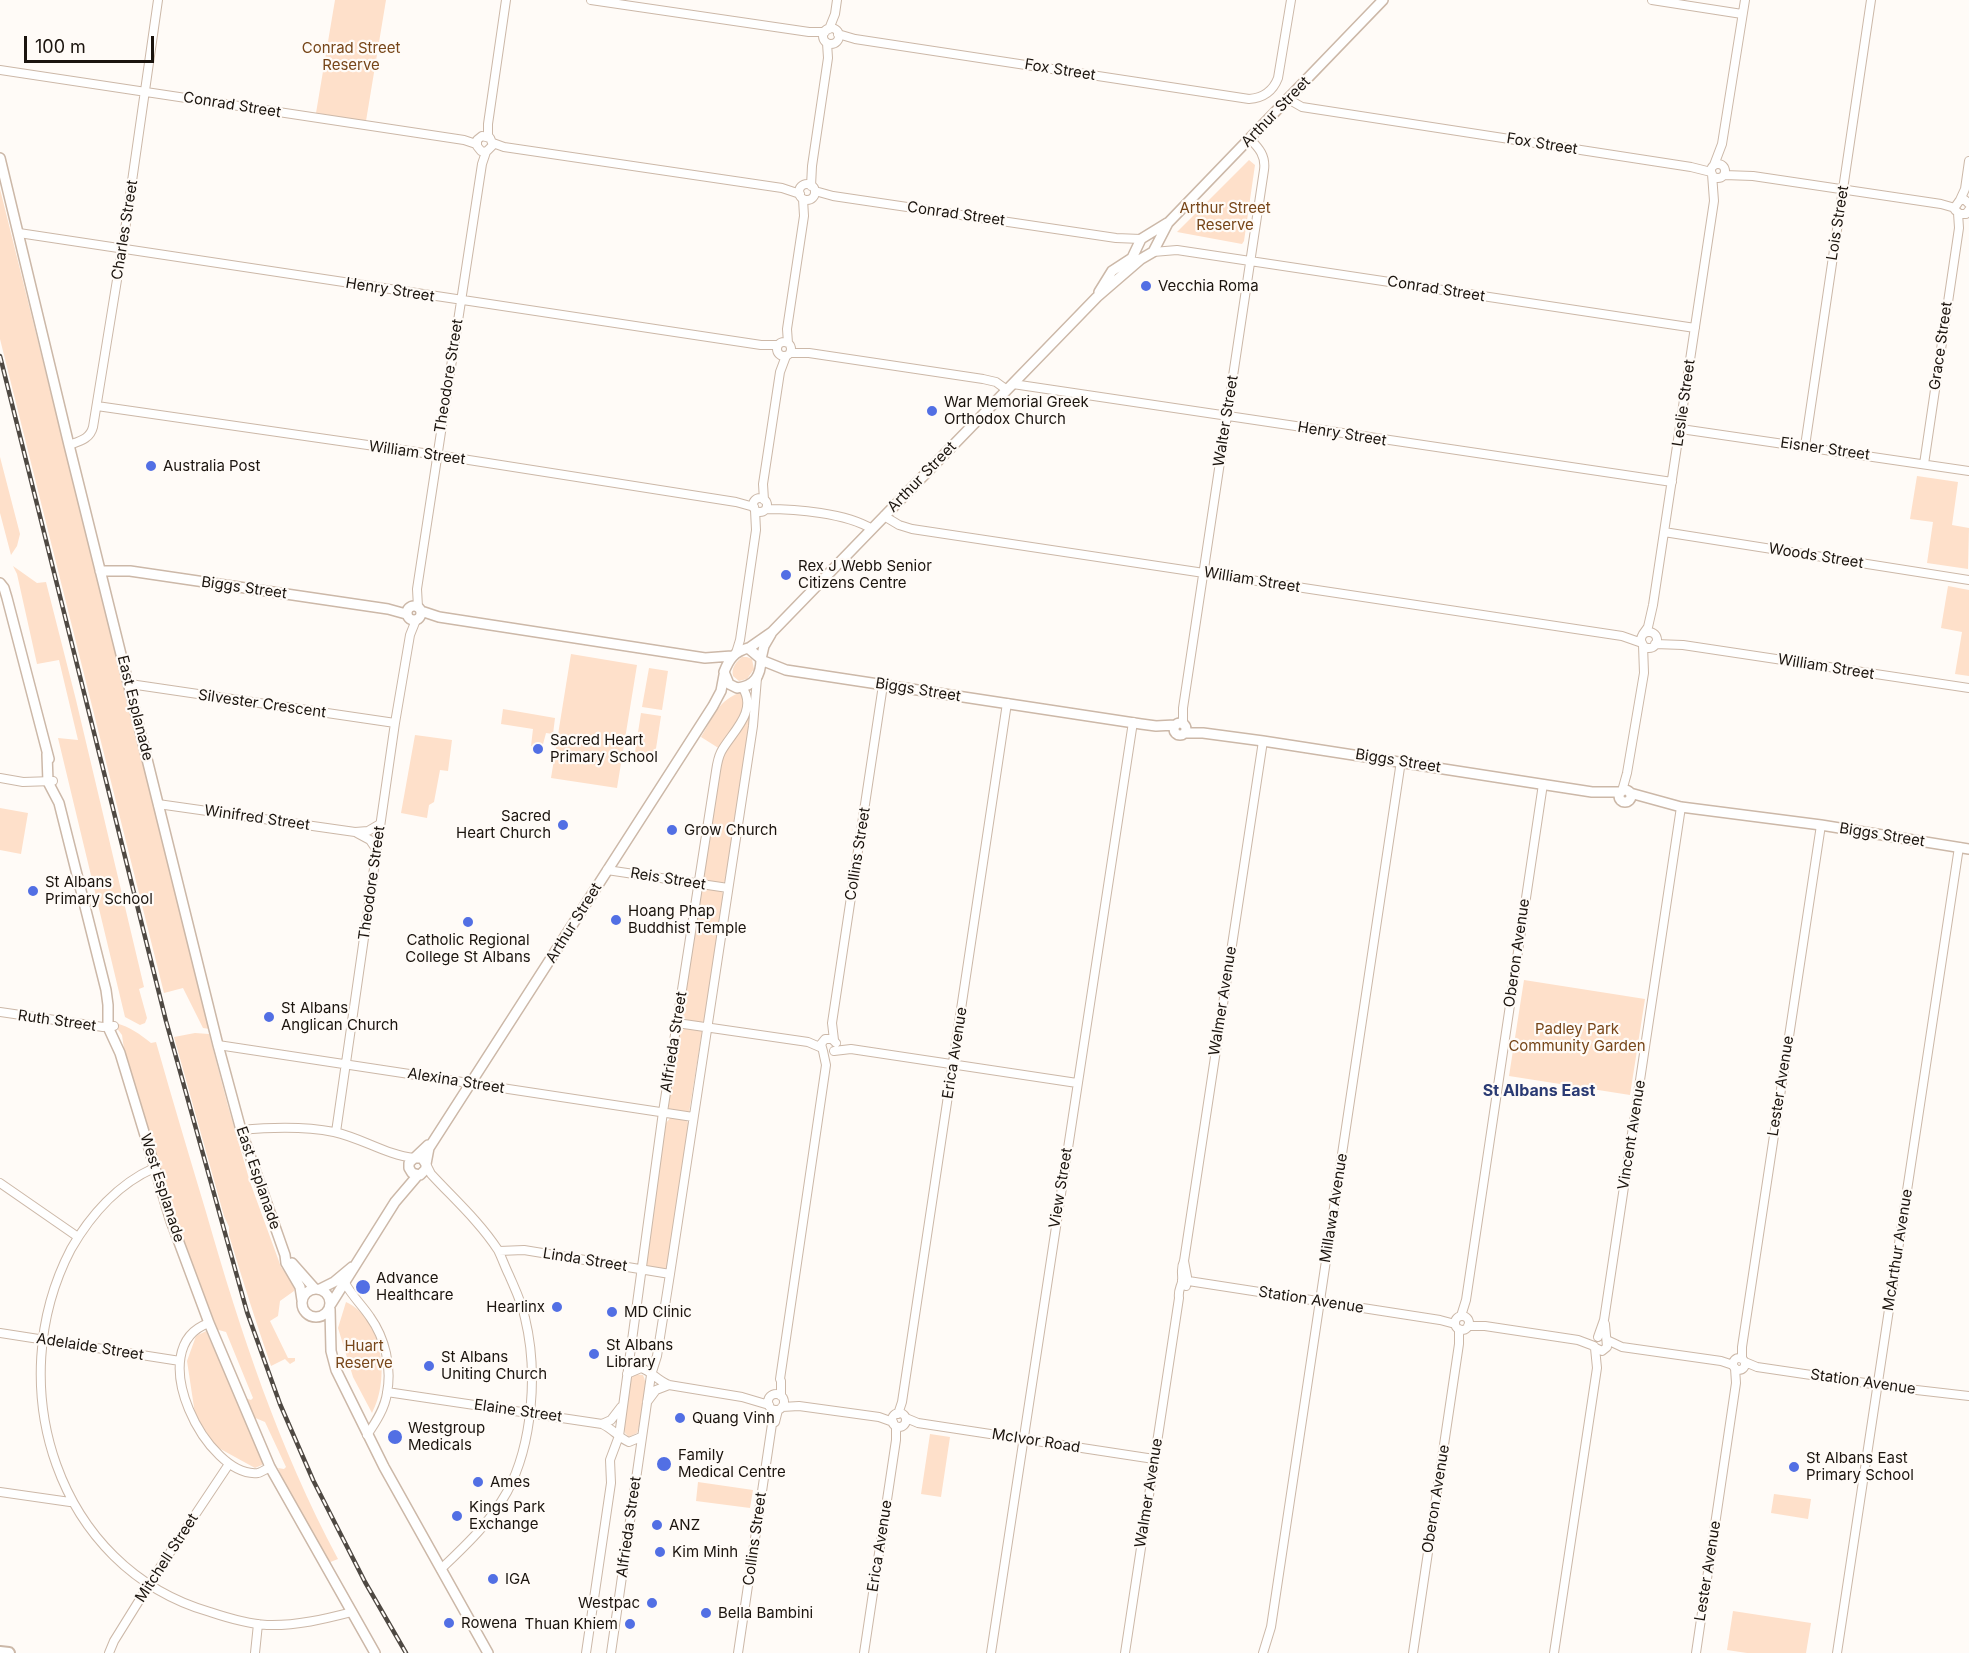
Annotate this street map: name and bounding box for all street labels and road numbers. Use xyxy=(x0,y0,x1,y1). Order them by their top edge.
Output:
street label: Fox Street xyxy=(1023,56,1097,84)
street label: Arthur Street xyxy=(1238,73,1314,151)
street label: Conrad Street xyxy=(182,88,282,122)
street label: Fox Street xyxy=(1505,130,1579,158)
street label: Charles Street xyxy=(108,179,142,281)
street label: Lois Street xyxy=(1823,184,1853,262)
street label: Conrad Street xyxy=(906,198,1006,230)
street label: Conrad Street xyxy=(1386,272,1486,306)
street label: Henry Street xyxy=(344,274,436,306)
street label: Grace Street xyxy=(1926,301,1956,391)
street label: Theodore Street xyxy=(431,318,467,434)
street label: Leslie Street xyxy=(1669,358,1699,448)
street label: Walter Street xyxy=(1210,374,1242,468)
street label: Henry Street xyxy=(1296,418,1388,450)
street label: Eisner Street xyxy=(1779,434,1871,464)
street label: William Street xyxy=(368,437,466,469)
street label: Arthur Street xyxy=(884,438,960,516)
street label: Woods Street xyxy=(1767,540,1865,572)
street label: William Street xyxy=(1202,563,1302,597)
street label: Biggs Street xyxy=(200,573,288,603)
street label: William Street xyxy=(1776,650,1876,684)
street label: East Esplanade xyxy=(113,653,157,763)
street label: Biggs Street xyxy=(874,674,962,706)
street label: Silvester Crescent xyxy=(197,686,327,722)
street label: Biggs Street xyxy=(1354,745,1442,777)
street label: Winifred Street xyxy=(203,802,311,834)
street label: Collins Street xyxy=(842,806,874,902)
street label: Biggs Street xyxy=(1838,819,1926,851)
street label: Theodore Street xyxy=(355,825,389,941)
street label: Reis Street xyxy=(629,864,707,894)
street label: Arthur Street xyxy=(542,880,606,966)
street label: Oberon Avenue xyxy=(1500,897,1534,1009)
street label: Walmer Avenue xyxy=(1205,945,1241,1057)
street label: Alfrieda Street xyxy=(657,990,691,1094)
street label: Erica Avenue xyxy=(939,1006,971,1100)
street label: Ruth Street xyxy=(17,1007,97,1035)
street label: Lester Avenue xyxy=(1764,1035,1798,1137)
street label: Alexina Street xyxy=(406,1064,506,1098)
street label: Vincent Avenue xyxy=(1614,1079,1650,1191)
street label: East Esplanade xyxy=(232,1124,284,1232)
street label: West Esplanade xyxy=(136,1131,188,1245)
street label: View Street xyxy=(1046,1146,1076,1230)
street label: Millawa Avenue xyxy=(1316,1152,1352,1264)
street label: McArthur Avenue xyxy=(1879,1188,1917,1312)
street label: Linda Street xyxy=(542,1244,628,1276)
street label: Station Avenue xyxy=(1257,1283,1365,1317)
street label: Adelaide Street xyxy=(35,1330,145,1364)
street label: Station Avenue xyxy=(1809,1366,1917,1398)
street label: Elaine Street xyxy=(473,1396,563,1426)
street label: McIvor Road xyxy=(990,1425,1082,1457)
street label: Walmer Avenue xyxy=(1131,1437,1167,1549)
street label: Oberon Avenue xyxy=(1419,1443,1453,1555)
street label: Alfrieda Street xyxy=(613,1475,645,1579)
street label: Collins Street xyxy=(740,1491,770,1587)
street label: Erica Avenue xyxy=(864,1499,896,1593)
street label: Mitchell Street xyxy=(132,1510,202,1606)
street label: Lester Avenue xyxy=(1691,1520,1725,1622)

